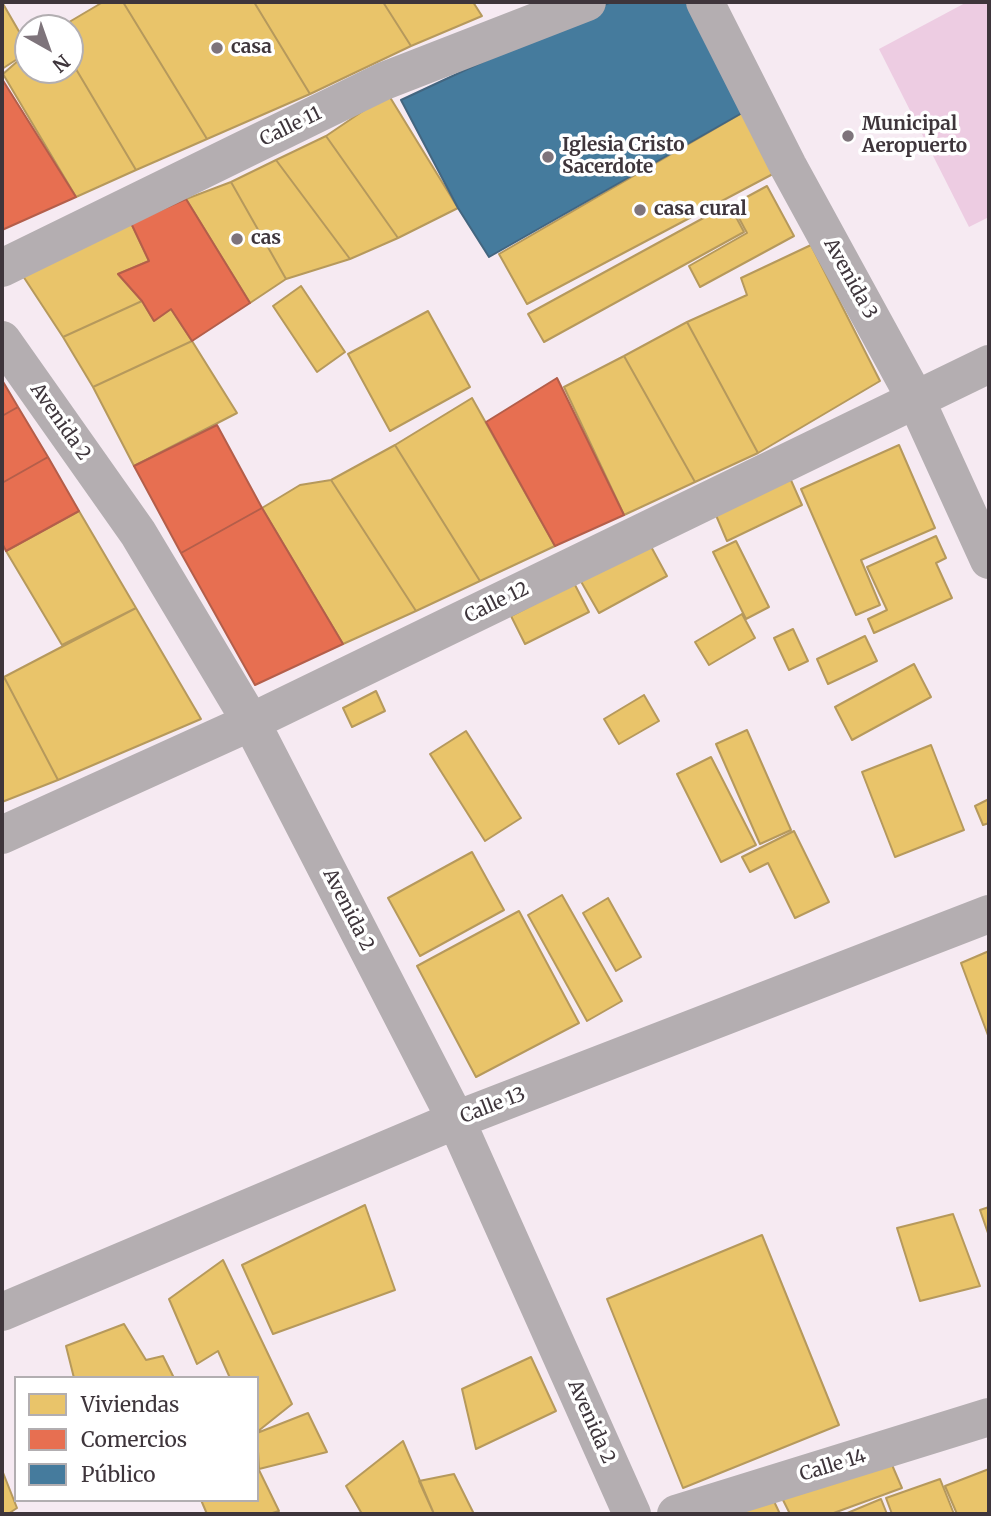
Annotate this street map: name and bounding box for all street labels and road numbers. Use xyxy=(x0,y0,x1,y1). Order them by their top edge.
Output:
street label: Calle 11 xyxy=(257,102,325,152)
street label: Avenida 3 xyxy=(819,235,881,323)
street label: Avenida 2 xyxy=(25,379,95,465)
street label: Calle 12 xyxy=(461,578,533,628)
street label: Avenida 2 xyxy=(318,865,378,955)
street label: Calle 13 xyxy=(457,1083,529,1129)
street label: Avenida 2 xyxy=(562,1377,620,1467)
street label: Calle 14 xyxy=(797,1445,869,1487)

